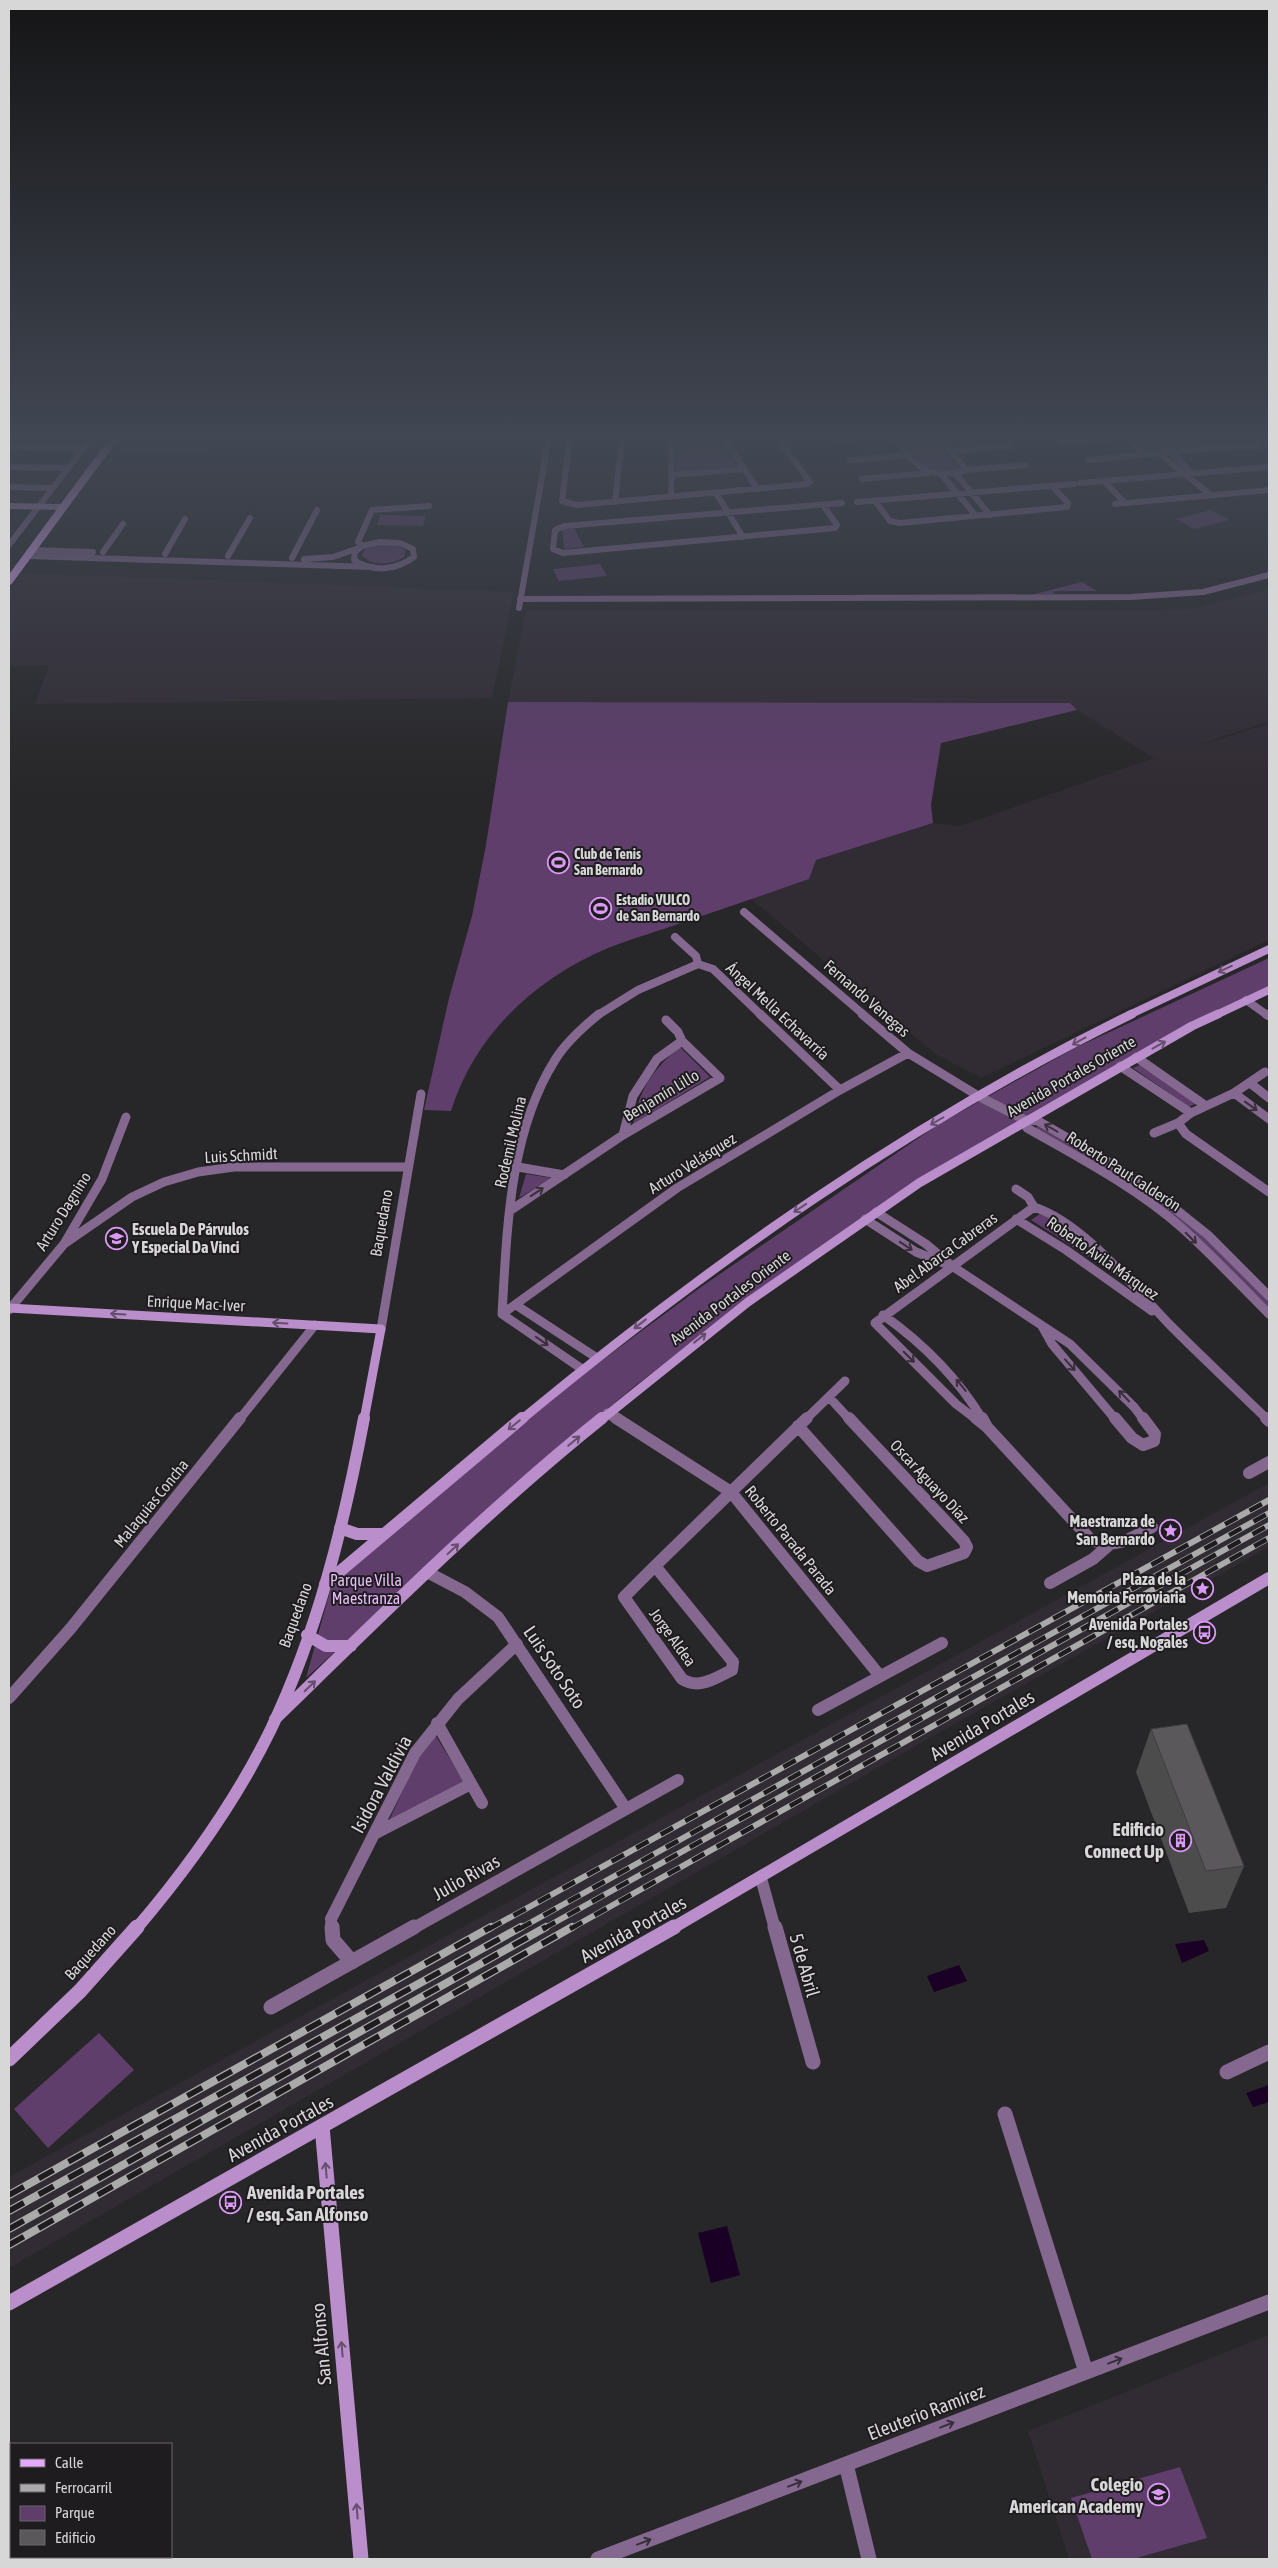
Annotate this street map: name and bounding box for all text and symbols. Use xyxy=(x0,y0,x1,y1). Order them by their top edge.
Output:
place label: Club de Tenis San Bernardo xyxy=(574,846,643,878)
sports icon: Club de Tenis San Bernardo xyxy=(546,850,570,874)
place label: Estadio VULCO de San Bernardo xyxy=(616,892,700,924)
sports icon: Estadio VULCO de San Bernardo xyxy=(588,896,612,920)
street label: Fernando Venegas xyxy=(820,956,914,1041)
street label: Ángel Mella Echavarría xyxy=(722,959,833,1064)
one-way arrow xyxy=(1218,965,1233,974)
street label: Avenida Portales Oriente xyxy=(1003,1032,1139,1120)
one-way arrow xyxy=(1072,1036,1087,1046)
one-way arrow xyxy=(1151,1039,1165,1049)
street label: Benjamín Lillo xyxy=(620,1066,702,1125)
street label: Rodemil Molina xyxy=(491,1094,529,1190)
one-way arrow xyxy=(1244,1101,1258,1111)
one-way arrow xyxy=(931,1116,945,1126)
one-way arrow xyxy=(1045,1123,1059,1133)
street label: Roberto Paut Calderón xyxy=(1064,1127,1184,1215)
street label: Arturo Velásquez xyxy=(645,1129,740,1198)
street label: Luis Schmidt xyxy=(204,1144,278,1166)
street label: Arturo Dagnino xyxy=(32,1168,95,1254)
one-way arrow xyxy=(530,1187,544,1197)
street label: Baquedano xyxy=(366,1188,397,1258)
one-way arrow xyxy=(793,1203,807,1213)
street label: Abel Abarca Cabreras xyxy=(890,1208,1001,1296)
street label: Roberto Ávila Márquez xyxy=(1043,1213,1163,1304)
place label: Escuela De Párvulos Y Especial Da Vinci xyxy=(131,1220,249,1256)
school or university icon: Escuela De Párvulos Y Especial Da Vinci xyxy=(104,1226,128,1250)
one-way arrow xyxy=(1185,1231,1197,1243)
one-way arrow xyxy=(899,1240,913,1251)
street label: Avenida Portales Oriente xyxy=(666,1246,794,1348)
street label: Enrique Mac-Iver xyxy=(146,1291,246,1316)
one-way arrow xyxy=(110,1309,126,1318)
one-way arrow xyxy=(272,1318,288,1327)
one-way arrow xyxy=(634,1318,647,1329)
one-way arrow xyxy=(693,1333,706,1344)
one-way arrow xyxy=(534,1336,548,1346)
one-way arrow xyxy=(903,1351,915,1363)
one-way arrow xyxy=(1064,1358,1075,1371)
one-way arrow xyxy=(955,1379,966,1392)
one-way arrow xyxy=(1118,1390,1130,1403)
one-way arrow xyxy=(507,1420,520,1431)
one-way arrow xyxy=(567,1435,580,1446)
street label: Oscar Aguayo Díaz xyxy=(886,1436,973,1527)
street label: Malaquias Concha xyxy=(110,1455,193,1551)
street label: Roberto Parada Parada xyxy=(742,1482,840,1598)
place label: Maestranza de San Bernardo xyxy=(1069,1512,1155,1548)
place icon: Maestranza de San Bernardo xyxy=(1159,1518,1183,1542)
one-way arrow xyxy=(446,1543,459,1555)
place label: Plaza de la Memoria Ferroviaria xyxy=(1067,1570,1186,1606)
park label: Parque Villa Maestranza xyxy=(330,1571,402,1607)
place icon: Plaza de la Memoria Ferroviaria xyxy=(1190,1576,1214,1600)
street label: Baquedano xyxy=(275,1580,316,1650)
street label: Jorge Aldea xyxy=(645,1605,700,1670)
place label: Avenida Portales / esq. Nogales xyxy=(1088,1615,1188,1651)
street label: Luis Soto Soto xyxy=(519,1621,591,1713)
bus stop icon: Avenida Portales / esq. Nogales xyxy=(1192,1621,1216,1645)
one-way arrow xyxy=(304,1679,316,1692)
street label: Avenida Portales xyxy=(926,1685,1038,1765)
street label: Isidora Valdivia xyxy=(346,1731,416,1837)
place label: Edificio Connect Up xyxy=(1084,1818,1164,1862)
building icon: Edificio Connect Up xyxy=(1168,1828,1192,1852)
street label: Julio Rivas xyxy=(429,1849,504,1904)
street label: Avenida Portales xyxy=(576,1891,690,1967)
street label: Baquedano xyxy=(61,1921,120,1984)
street label: 5 de Abril xyxy=(785,1931,825,1999)
street label: Avenida Portales xyxy=(223,2090,337,2166)
one-way arrow xyxy=(321,2162,330,2178)
place label: Avenida Portales / esq. San Alfonso xyxy=(246,2181,368,2225)
bus stop icon: Avenida Portales / esq. San Alfonso xyxy=(219,2191,243,2215)
street label: San Alfonso xyxy=(306,2302,336,2386)
one-way arrow xyxy=(337,2341,347,2357)
one-way arrow xyxy=(1107,2356,1122,2365)
street label: Eleuterio Ramírez xyxy=(864,2380,988,2444)
one-way arrow xyxy=(939,2420,954,2429)
legend xyxy=(10,2443,172,2558)
text: Calle xyxy=(55,2454,84,2471)
place label: Colegio American Academy xyxy=(1008,2473,1143,2517)
one-way arrow xyxy=(787,2478,802,2488)
text: Ferrocarril xyxy=(55,2479,112,2496)
school or university icon: Colegio American Academy xyxy=(1147,2483,1171,2507)
one-way arrow xyxy=(352,2503,362,2519)
text: Parque xyxy=(55,2504,95,2521)
text: Edificio xyxy=(55,2529,96,2546)
one-way arrow xyxy=(635,2537,651,2546)

